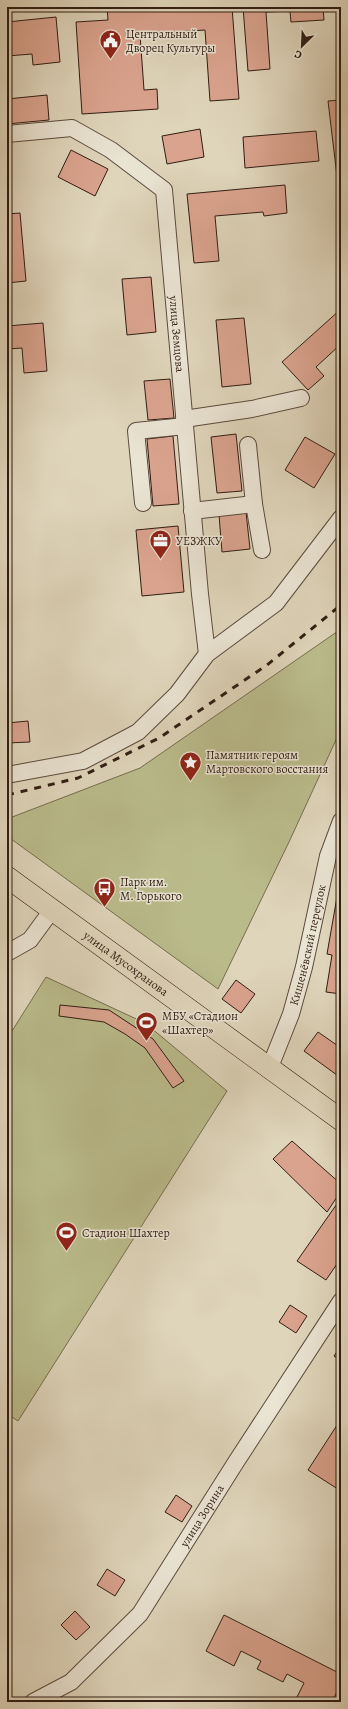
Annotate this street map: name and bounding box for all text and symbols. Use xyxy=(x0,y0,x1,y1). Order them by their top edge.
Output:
place label: Центральный Дворец Культуры xyxy=(126,26,215,56)
north arrow xyxy=(282,26,322,66)
public building icon: Центральный Дворец Культуры xyxy=(97,28,123,61)
text: С xyxy=(292,46,304,63)
street label: улица Земцова xyxy=(165,294,188,373)
office icon: УЕЗЖКУ xyxy=(147,528,173,561)
place label: УЕЗЖКУ xyxy=(176,533,222,549)
place label: Памятник героям Мартовского восстания xyxy=(206,747,329,777)
place icon: Памятник героям Мартовского восстания xyxy=(177,749,203,782)
place label: Парк им. М. Горького xyxy=(120,874,182,904)
bus stop icon: Парк им. М. Горького xyxy=(92,876,118,909)
street label: Кишенёвский переулок xyxy=(286,883,330,1007)
street label: улица Мусохранова xyxy=(79,927,172,1000)
place label: МБУ «Стадион «Шахтер» xyxy=(162,1008,238,1038)
sports icon: МБУ «Стадион «Шахтер» xyxy=(134,1010,160,1043)
sports icon: Стадион Шахтер xyxy=(53,1220,79,1253)
place label: Стадион Шахтер xyxy=(82,1225,170,1241)
street label: улица Зорина xyxy=(176,1481,228,1551)

